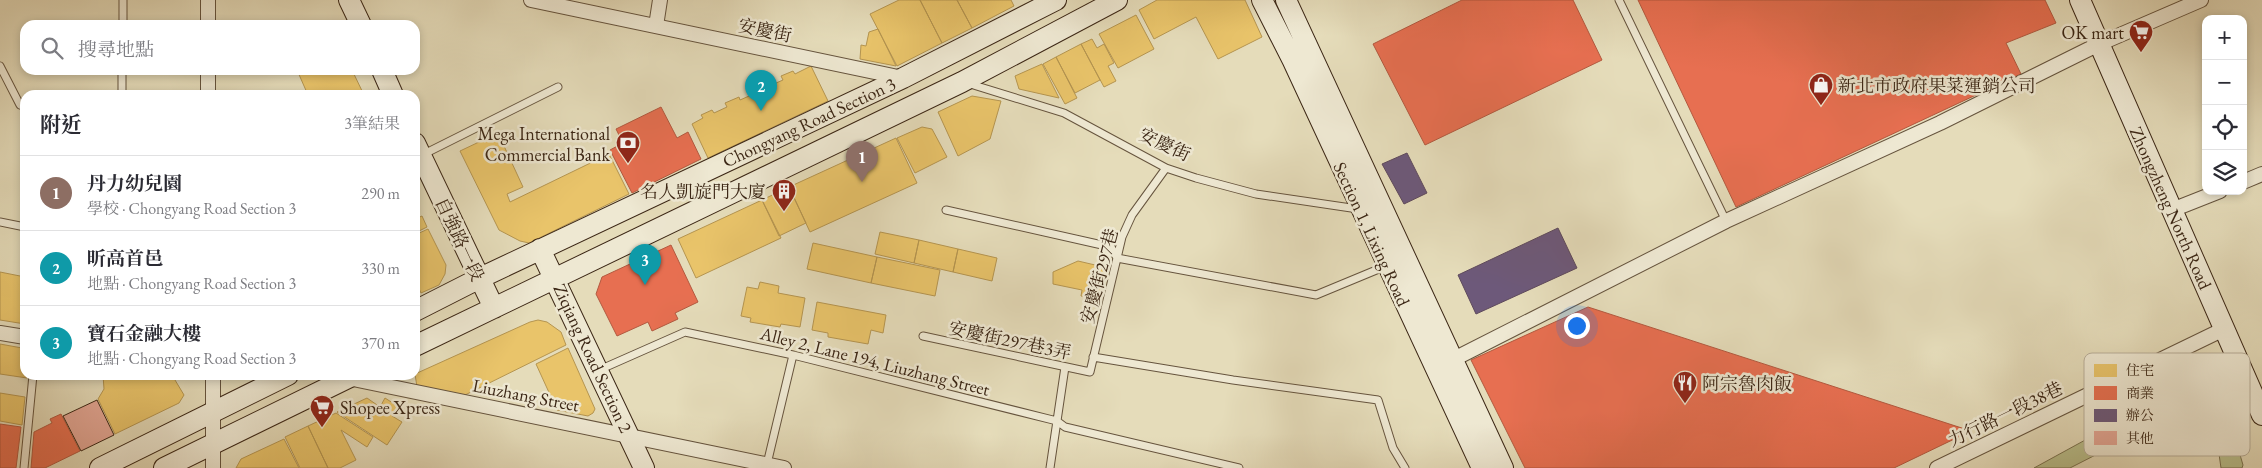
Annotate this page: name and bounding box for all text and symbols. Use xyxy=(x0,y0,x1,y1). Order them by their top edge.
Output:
street label: 安慶街 xyxy=(736,13,794,47)
map controls xyxy=(2202,15,2247,195)
button: + xyxy=(2202,15,2247,60)
supermarket icon: OK mart xyxy=(2128,19,2154,53)
search box xyxy=(20,20,420,75)
place label: OK mart xyxy=(2062,21,2124,44)
icon: search xyxy=(38,34,66,62)
text: 搜尋地點 xyxy=(78,37,154,62)
button: − xyxy=(2202,60,2247,105)
pin: 2 xyxy=(745,70,777,111)
street label: Chongyang Road Section 3 xyxy=(719,72,899,172)
shop icon: 新北市政府果菜運銷公司 xyxy=(1808,72,1834,106)
place label: 新北市政府果菜運銷公司 xyxy=(1838,74,2036,97)
button: locate xyxy=(2202,105,2247,150)
text: 附近 xyxy=(40,111,82,138)
text: 3筆結果 xyxy=(344,113,400,134)
place label: Mega International Commercial Bank xyxy=(478,122,611,166)
street label: 安慶街 xyxy=(1136,122,1194,166)
street label: Zhongzheng North Road xyxy=(2125,123,2218,294)
bank icon: Mega International Commercial Bank xyxy=(615,130,641,164)
pin: 1 xyxy=(846,141,878,182)
button: layers xyxy=(2202,150,2247,195)
street label: Section 1, Lixing Road xyxy=(1328,158,1416,311)
text: 丹力幼兒園 xyxy=(87,171,182,196)
building icon: 名人凱旋門大廈 xyxy=(771,178,797,212)
place label: 名人凱旋門大廈 xyxy=(640,180,766,203)
text: 1 xyxy=(52,183,60,204)
text: 290 m xyxy=(361,183,400,204)
street label: 自強路一段 xyxy=(431,193,489,285)
text: 學校 · Chongyang Road Section 3 xyxy=(87,198,296,219)
street label: 安慶街297巷 xyxy=(1075,226,1123,326)
pin: 3 xyxy=(629,244,661,285)
text: 昕高首邑 xyxy=(87,246,163,271)
text: 2 xyxy=(52,258,60,279)
text: 330 m xyxy=(361,258,400,279)
text: 地點 · Chongyang Road Section 3 xyxy=(87,273,296,294)
street label: Ziqiang Road Section 2 xyxy=(548,280,638,436)
your location xyxy=(1564,313,1590,339)
street label: 安慶街297巷3弄 xyxy=(947,316,1073,364)
text: 寶石金融大樓 xyxy=(87,321,201,346)
street label: Alley 2, Lane 194, Liuzhang Street xyxy=(757,321,992,401)
text: 3 xyxy=(52,333,60,354)
text: 370 m xyxy=(361,333,400,354)
text: 地點 · Chongyang Road Section 3 xyxy=(87,348,296,369)
legend xyxy=(2084,353,2250,456)
text: 住宅 xyxy=(2126,361,2154,379)
restaurant icon: 阿宗魯肉飯 xyxy=(1672,370,1698,404)
place label: 阿宗魯肉飯 xyxy=(1702,372,1792,395)
street label: Liuzhang Street xyxy=(471,373,582,417)
street label: 力行路一段38巷 xyxy=(1944,376,2066,452)
text: 商業 xyxy=(2126,384,2154,402)
supermarket icon: Shopee Xpress xyxy=(309,394,335,428)
place label: Shopee Xpress xyxy=(340,396,440,419)
text: 辦公 xyxy=(2126,406,2154,424)
text: 其他 xyxy=(2126,429,2154,447)

